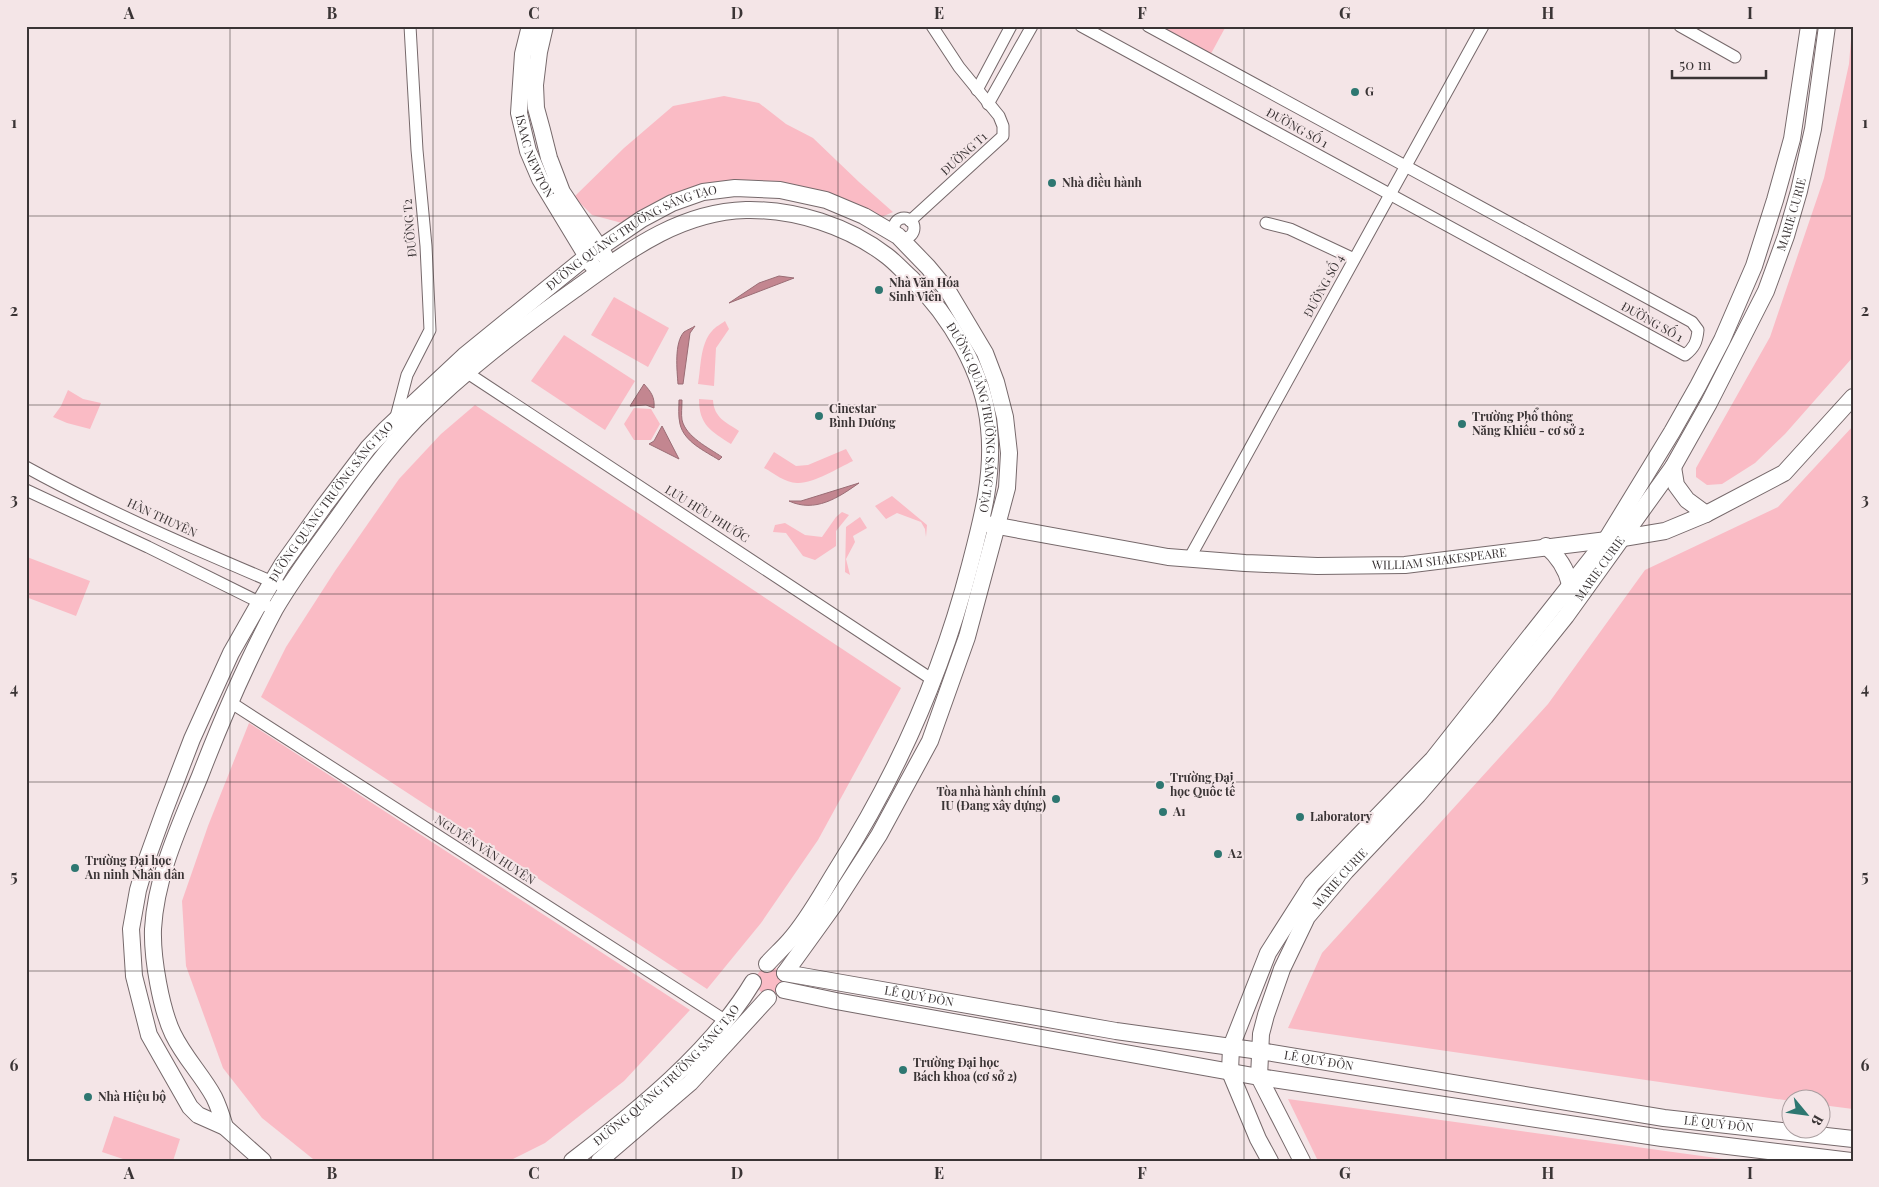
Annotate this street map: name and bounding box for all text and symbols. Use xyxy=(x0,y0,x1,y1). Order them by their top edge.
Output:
text: A xyxy=(123,2,135,23)
text: B xyxy=(327,2,338,23)
text: C xyxy=(528,2,540,23)
text: D xyxy=(731,2,743,23)
text: E xyxy=(934,2,944,23)
text: F xyxy=(1137,2,1147,23)
text: G xyxy=(1339,2,1351,23)
text: H xyxy=(1542,2,1555,23)
text: I xyxy=(1747,2,1753,23)
scale bar xyxy=(1672,48,1765,80)
text: 50 m xyxy=(1679,54,1712,74)
place label: G xyxy=(1365,83,1374,99)
marker: G xyxy=(1349,86,1361,98)
street label: ĐƯỜNG SỐ 1 xyxy=(1264,103,1332,151)
text: 1 xyxy=(11,111,17,132)
text: 1 xyxy=(1862,111,1868,132)
street label: ISAAC NEWTON xyxy=(513,113,559,201)
street label: ĐƯỜNG T1 xyxy=(937,128,990,178)
place label: Nhà điều hành xyxy=(1062,172,1143,190)
street label: MARIE CURIE xyxy=(1772,176,1809,253)
marker: Nhà điều hành xyxy=(1046,177,1058,189)
street label: ĐƯỜNG QUẢNG TRƯỜNG SÁNG TẠO xyxy=(542,181,718,293)
street label: ĐƯỜNG T2 xyxy=(398,198,420,258)
street label: ĐƯỜNG SỐ 4 xyxy=(1298,251,1347,320)
place label: Nhà Văn Hóa Sinh Viên xyxy=(889,274,960,304)
marker: Nhà Văn Hóa Sinh Viên xyxy=(873,284,885,296)
street label: ĐƯỜNG SỐ 1 xyxy=(1619,297,1687,345)
text: 2 xyxy=(10,299,18,320)
text: 2 xyxy=(1861,299,1869,320)
street label: ĐƯỜNG QUẢNG TRƯỜNG SÁNG TẠO xyxy=(943,319,999,514)
place label: Cinestar Bình Dương xyxy=(829,400,896,430)
place label: Trường Phổ thông Năng Khiếu - cơ sở 2 xyxy=(1472,407,1585,438)
marker: Cinestar Bình Dương xyxy=(813,410,825,422)
street label: ĐƯỜNG QUẢNG TRƯỜNG SÁNG TẠO xyxy=(265,417,396,585)
marker: Trường Phổ thông Năng Khiếu - cơ sở 2 xyxy=(1456,418,1468,430)
street label: LƯU HỮU PHƯỚC xyxy=(662,481,753,545)
text: 3 xyxy=(10,488,18,509)
text: 3 xyxy=(1861,488,1869,509)
street label: HÀN THUYÊN xyxy=(125,494,200,540)
street label: MARIE CURIE xyxy=(1571,533,1628,603)
street label: WILLIAM SHAKESPEARE xyxy=(1371,543,1507,572)
text: 4 xyxy=(10,677,18,698)
text: 4 xyxy=(1861,677,1869,698)
place label: Trường Đại học Quốc tế xyxy=(1170,769,1235,799)
marker: Trường Đại học Quốc tế xyxy=(1154,779,1166,791)
place label: Tòa nhà hành chính IU (Đang xây dựng) xyxy=(937,783,1047,813)
marker: Tòa nhà hành chính IU (Đang xây dựng) xyxy=(1050,793,1062,805)
place label: A1 xyxy=(1172,803,1186,819)
marker: A1 xyxy=(1157,806,1169,818)
place label: Laboratory xyxy=(1310,808,1373,824)
street label: NGUYỄN VĂN HUYÊN xyxy=(432,811,539,888)
marker: Laboratory xyxy=(1294,811,1306,823)
street label: MARIE CURIE xyxy=(1308,844,1370,912)
place label: A2 xyxy=(1227,845,1242,861)
marker: A2 xyxy=(1212,848,1224,860)
place label: Trường Đại học An ninh Nhân dân xyxy=(84,852,185,882)
marker: Trường Đại học An ninh Nhân dân xyxy=(69,862,81,874)
text: 5 xyxy=(10,865,18,886)
text: 5 xyxy=(1861,865,1869,886)
street label: LÊ QUÝ ĐÔN xyxy=(883,982,956,1010)
street label: ĐƯỜNG QUẢNG TRƯỜNG SÁNG TẠO xyxy=(589,1001,743,1149)
street label: LÊ QUÝ ĐÔN xyxy=(1283,1046,1355,1073)
text: 6 xyxy=(10,1054,19,1075)
place label: Trường Đại học Bách khoa (cơ sở 2) xyxy=(913,1054,1017,1084)
text: 6 xyxy=(1861,1054,1870,1075)
marker: Trường Đại học Bách khoa (cơ sở 2) xyxy=(897,1064,909,1076)
place label: Nhà Hiệu bộ xyxy=(98,1088,166,1104)
north arrow xyxy=(1782,1090,1832,1140)
marker: Nhà Hiệu bộ xyxy=(82,1091,94,1103)
street label: LÊ QUÝ ĐÔN xyxy=(1683,1111,1755,1135)
text: B xyxy=(1807,1112,1828,1129)
text: A xyxy=(123,1162,135,1183)
text: B xyxy=(327,1162,338,1183)
text: C xyxy=(528,1162,540,1183)
text: D xyxy=(731,1162,743,1183)
text: E xyxy=(934,1162,944,1183)
text: F xyxy=(1137,1162,1147,1183)
text: G xyxy=(1339,1162,1351,1183)
text: H xyxy=(1542,1162,1555,1183)
text: I xyxy=(1747,1162,1753,1183)

